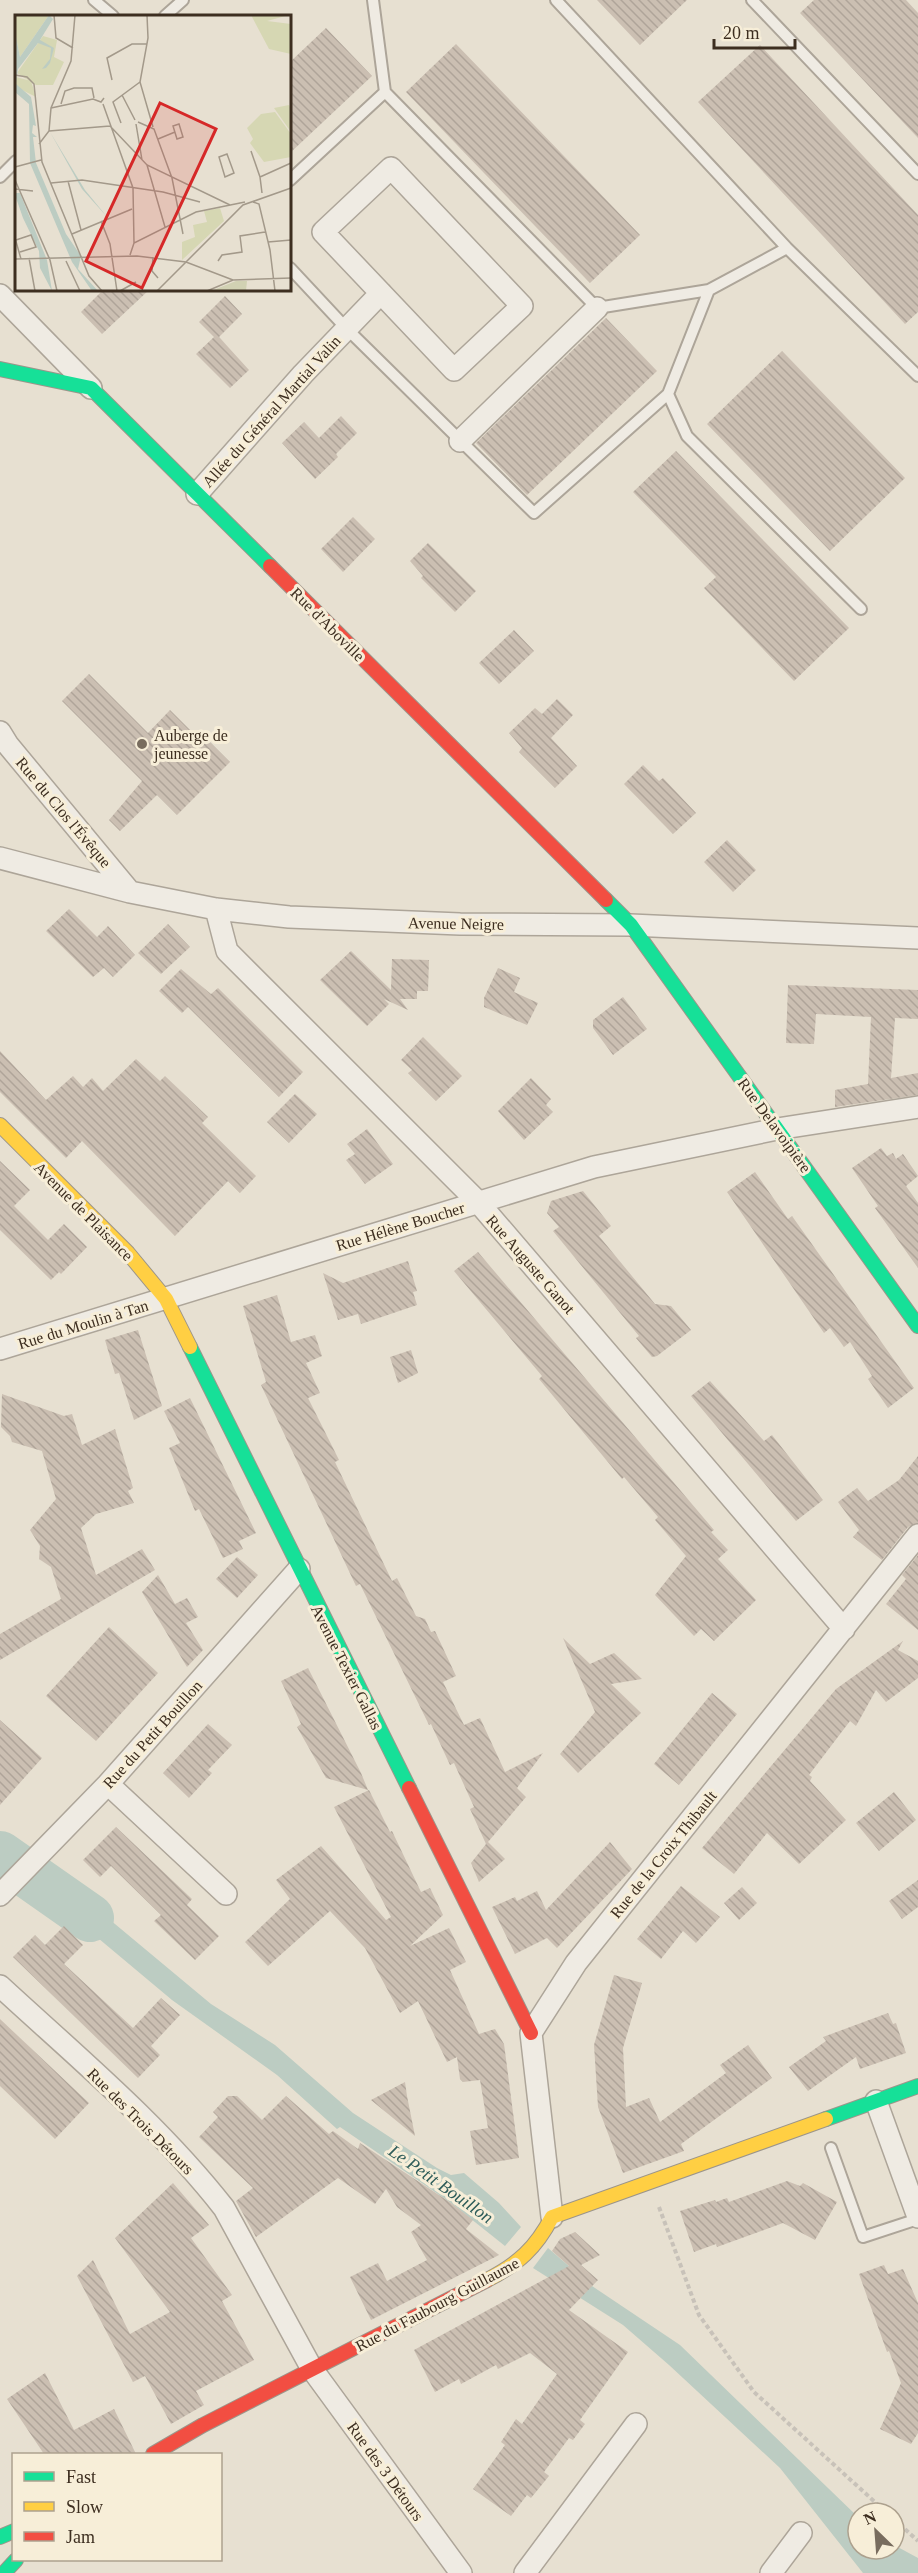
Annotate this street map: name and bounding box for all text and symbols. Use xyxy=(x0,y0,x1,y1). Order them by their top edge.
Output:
scale bar xyxy=(714,12,795,50)
inset map xyxy=(15,15,291,291)
text: 20 m xyxy=(723,23,760,43)
street label: Allée du Général Martial Valin xyxy=(199,332,344,491)
street label: Rue d'Aboville xyxy=(287,584,368,665)
place label: Auberge de jeunesse xyxy=(153,727,228,763)
marker: Auberge de jeunesse xyxy=(135,737,149,751)
street label: Rue du Clos l'Évêque xyxy=(12,753,115,871)
street label: Avenue Neigre xyxy=(408,914,504,934)
street label: Rue Delavoipière xyxy=(734,1075,815,1176)
street label: Avenue de Plaisance xyxy=(31,1159,136,1264)
street label: Rue Hélène Boucher xyxy=(334,1199,467,1254)
street label: Rue Auguste Ganot xyxy=(482,1211,579,1318)
street label: Rue du Moulin à Tan xyxy=(16,1297,150,1352)
street label: Avenue Texier Gallas xyxy=(308,1602,385,1732)
street label: Rue du Petit Bouillon xyxy=(100,1677,205,1792)
street label: Rue de la Croix Thibault xyxy=(607,1787,720,1921)
street label: Rue des Trois Détours xyxy=(84,2065,197,2178)
water label: Le Petit Bouillon xyxy=(384,2140,497,2227)
street label: Rue du Faubourg Guillaume xyxy=(353,2254,522,2356)
street label: Rue des 3 Détours xyxy=(344,2419,427,2524)
legend xyxy=(12,2453,222,2561)
text: Fast xyxy=(66,2467,96,2487)
text: Slow xyxy=(66,2497,103,2517)
north arrow xyxy=(846,2501,906,2561)
text: N xyxy=(861,2508,879,2528)
text: Jam xyxy=(66,2527,95,2547)

